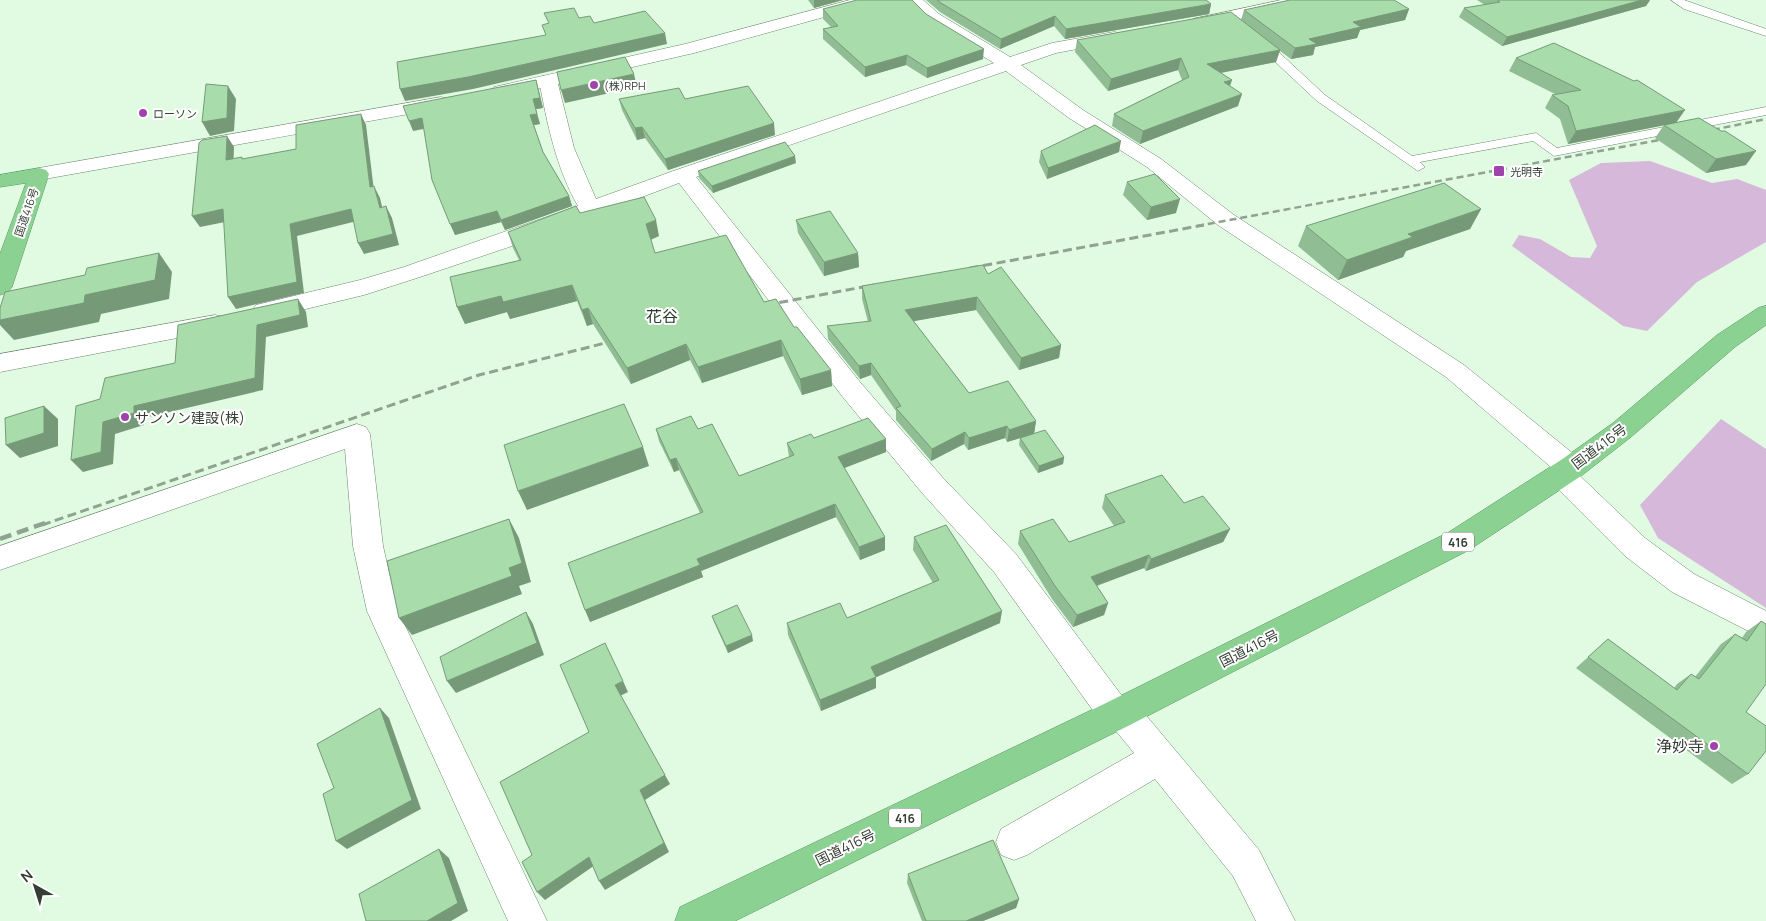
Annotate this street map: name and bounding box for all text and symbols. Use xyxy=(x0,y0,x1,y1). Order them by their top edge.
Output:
place label: (株)RPH xyxy=(604,78,645,93)
marker: (株)RPH xyxy=(588,79,600,91)
place label: ローソン xyxy=(153,106,197,121)
marker: ローソン xyxy=(137,107,149,119)
marker: 光明寺 xyxy=(1492,164,1506,178)
place label: 光明寺 xyxy=(1510,164,1543,179)
street label: 国道416号 xyxy=(11,186,41,238)
district label: 花谷 xyxy=(646,305,678,327)
place label: サンソン建設(株) xyxy=(135,408,245,427)
marker: サンソン建設(株) xyxy=(119,411,131,423)
street label: 国道416号 xyxy=(1568,419,1630,473)
road number: 416 xyxy=(1442,532,1474,552)
street label: 国道416号 xyxy=(1216,625,1282,671)
place label: 浄妙寺 xyxy=(1656,735,1704,757)
marker: 浄妙寺 xyxy=(1708,740,1720,752)
road number: 416 xyxy=(889,808,921,828)
street label: 国道416号 xyxy=(812,824,878,870)
north arrow xyxy=(10,861,60,911)
text: N xyxy=(17,865,36,886)

